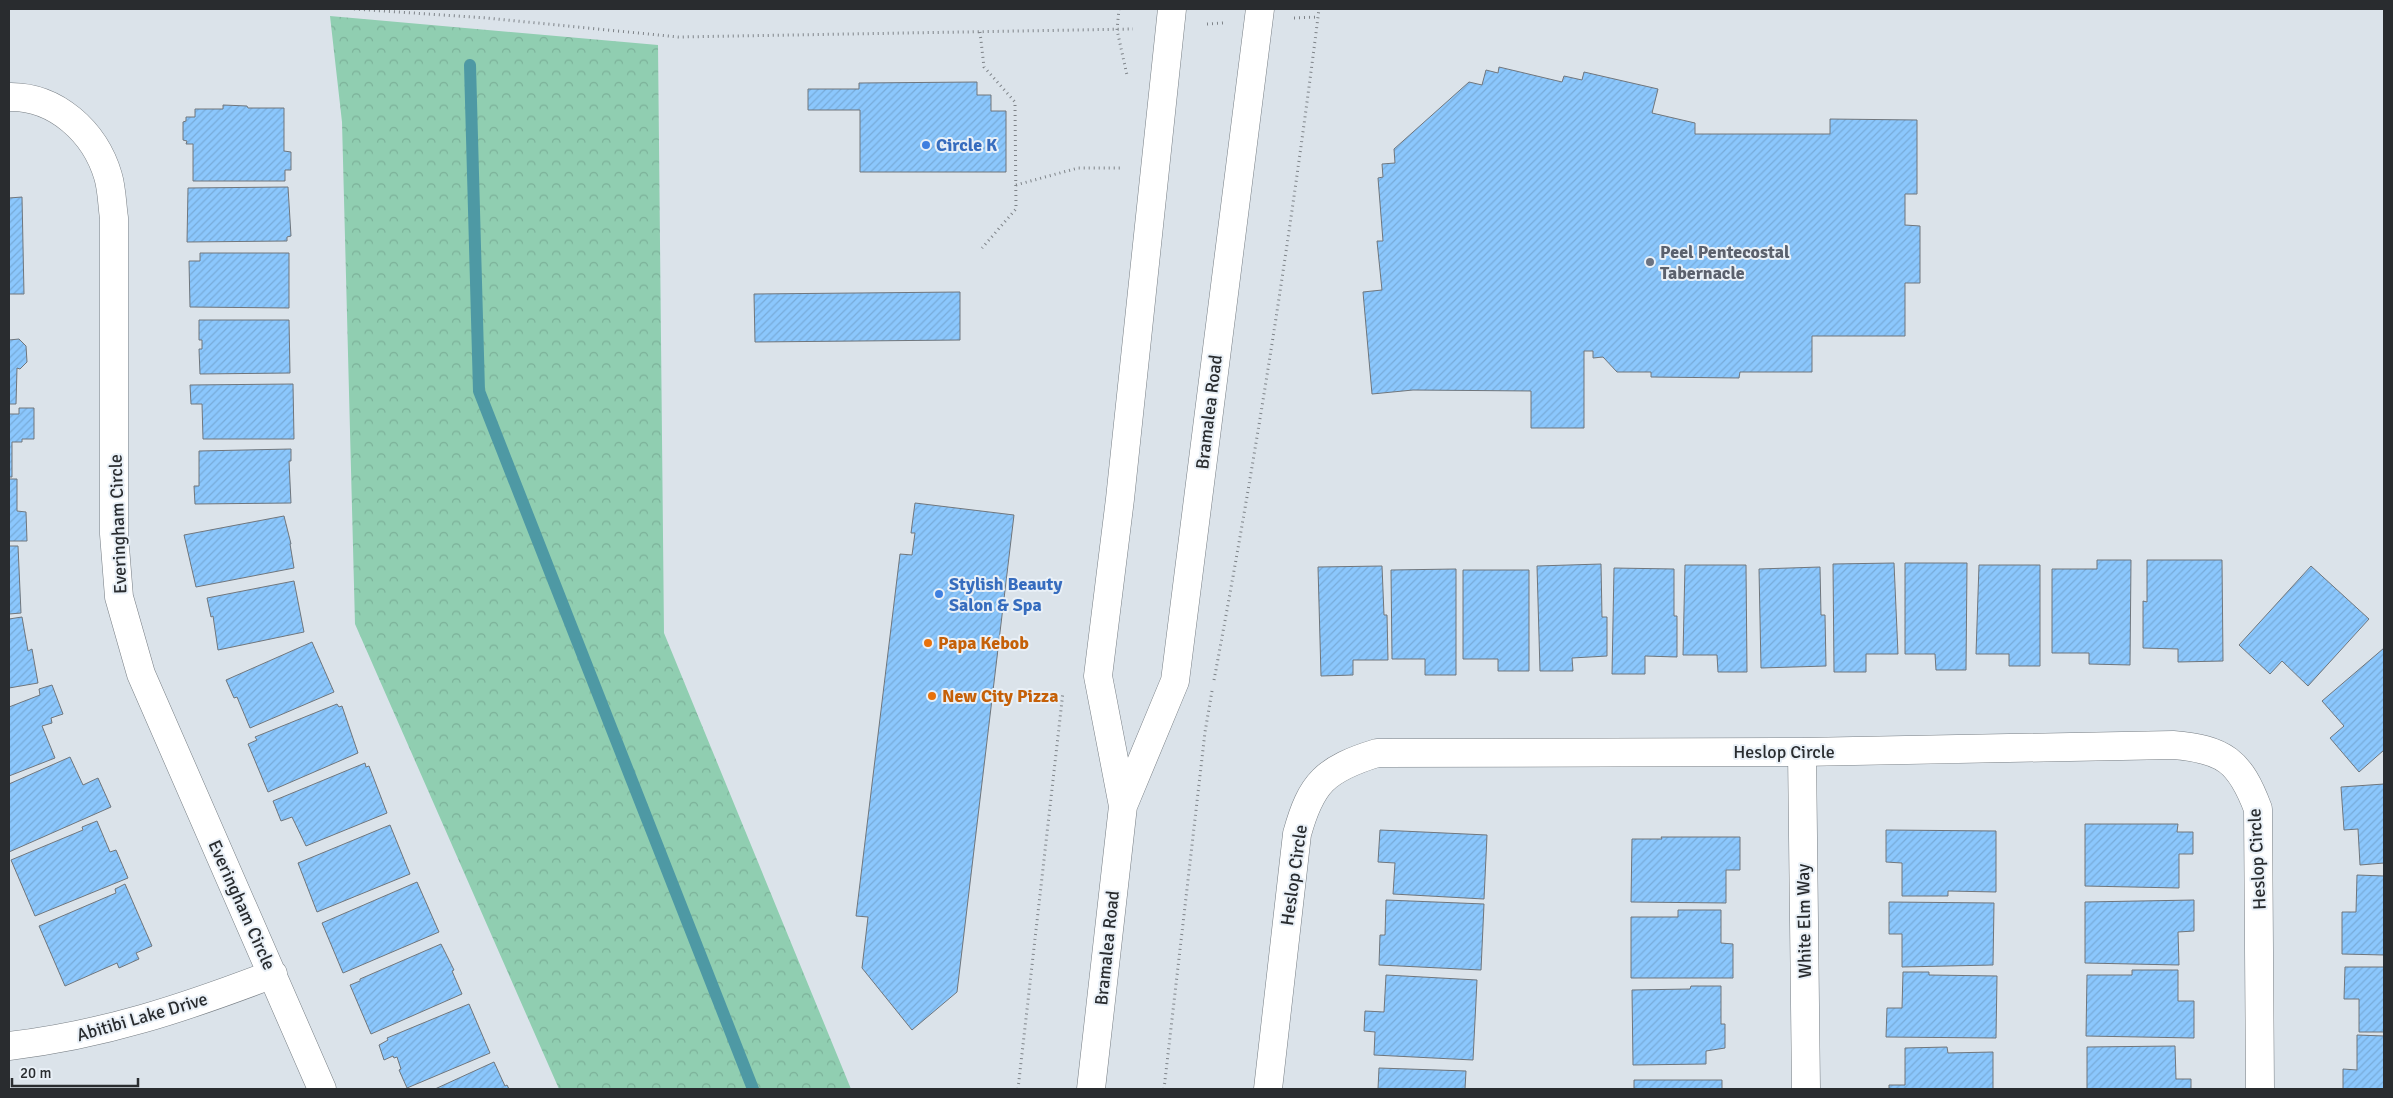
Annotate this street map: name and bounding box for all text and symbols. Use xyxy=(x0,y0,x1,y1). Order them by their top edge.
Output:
place label: Circle K xyxy=(936,134,998,156)
marker: Circle K xyxy=(920,139,932,151)
place label: Peel Pentecostal Tabernacle xyxy=(1660,241,1790,284)
marker: Peel Pentecostal Tabernacle xyxy=(1644,256,1656,268)
street label: Bramalea Road xyxy=(1191,353,1227,471)
street label: Everingham Circle xyxy=(105,454,131,594)
place label: Stylish Beauty Salon & Spa xyxy=(949,573,1062,616)
marker: Stylish Beauty Salon & Spa xyxy=(933,588,945,600)
place label: Papa Kebob xyxy=(938,632,1029,654)
marker: Papa Kebob xyxy=(922,637,934,649)
place label: New City Pizza xyxy=(942,685,1058,707)
marker: New City Pizza xyxy=(926,690,938,702)
street label: Heslop Circle xyxy=(1733,741,1835,763)
street label: Heslop Circle xyxy=(2243,808,2271,910)
street label: Heslop Circle xyxy=(1276,823,1312,927)
street label: Everingham Circle xyxy=(204,837,280,973)
street label: White Elm Way xyxy=(1792,863,1816,979)
street label: Bramalea Road xyxy=(1090,889,1124,1007)
street label: Abitibi Lake Drive xyxy=(74,988,210,1046)
scale bar xyxy=(12,1056,139,1088)
text: 20 m xyxy=(20,1064,51,1082)

